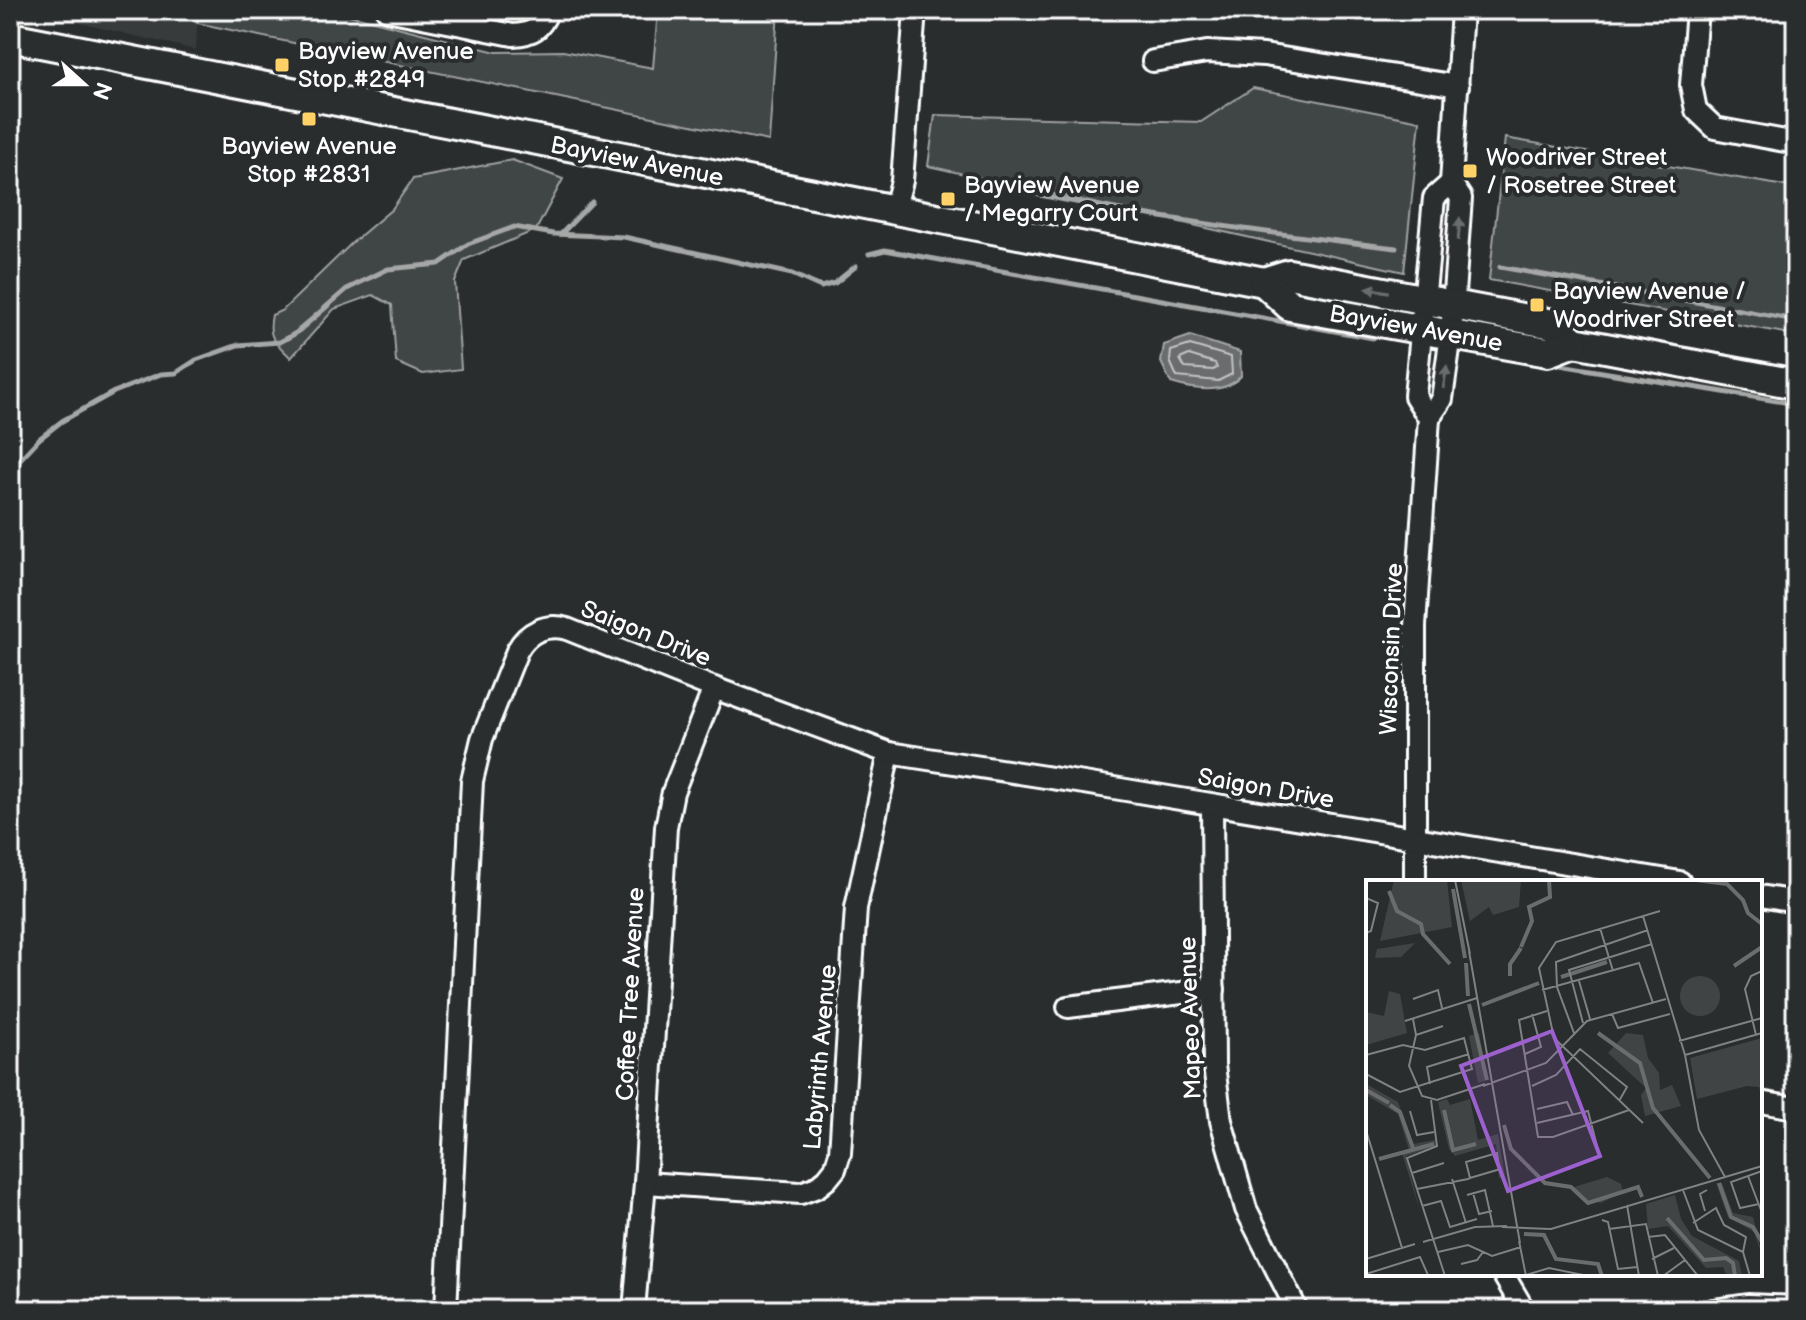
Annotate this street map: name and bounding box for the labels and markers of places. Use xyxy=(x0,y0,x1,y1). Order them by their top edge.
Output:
place label: Bayview Avenue Stop #2849 xyxy=(298,37,474,94)
marker: Bayview Avenue Stop #2849 xyxy=(273,56,291,74)
marker: Bayview Avenue Stop #2831 xyxy=(300,110,318,128)
place label: Bayview Avenue Stop #2831 xyxy=(221,132,397,189)
place label: Woodriver Street / Rosetree Street xyxy=(1486,143,1677,200)
marker: Woodriver Street / Rosetree Street xyxy=(1461,162,1479,180)
place label: Bayview Avenue / Megarry Court xyxy=(964,171,1140,228)
marker: Bayview Avenue / Megarry Court xyxy=(939,190,957,208)
place label: Bayview Avenue / Woodriver Street xyxy=(1553,277,1746,334)
marker: Bayview Avenue / Woodriver Street xyxy=(1528,296,1546,314)

